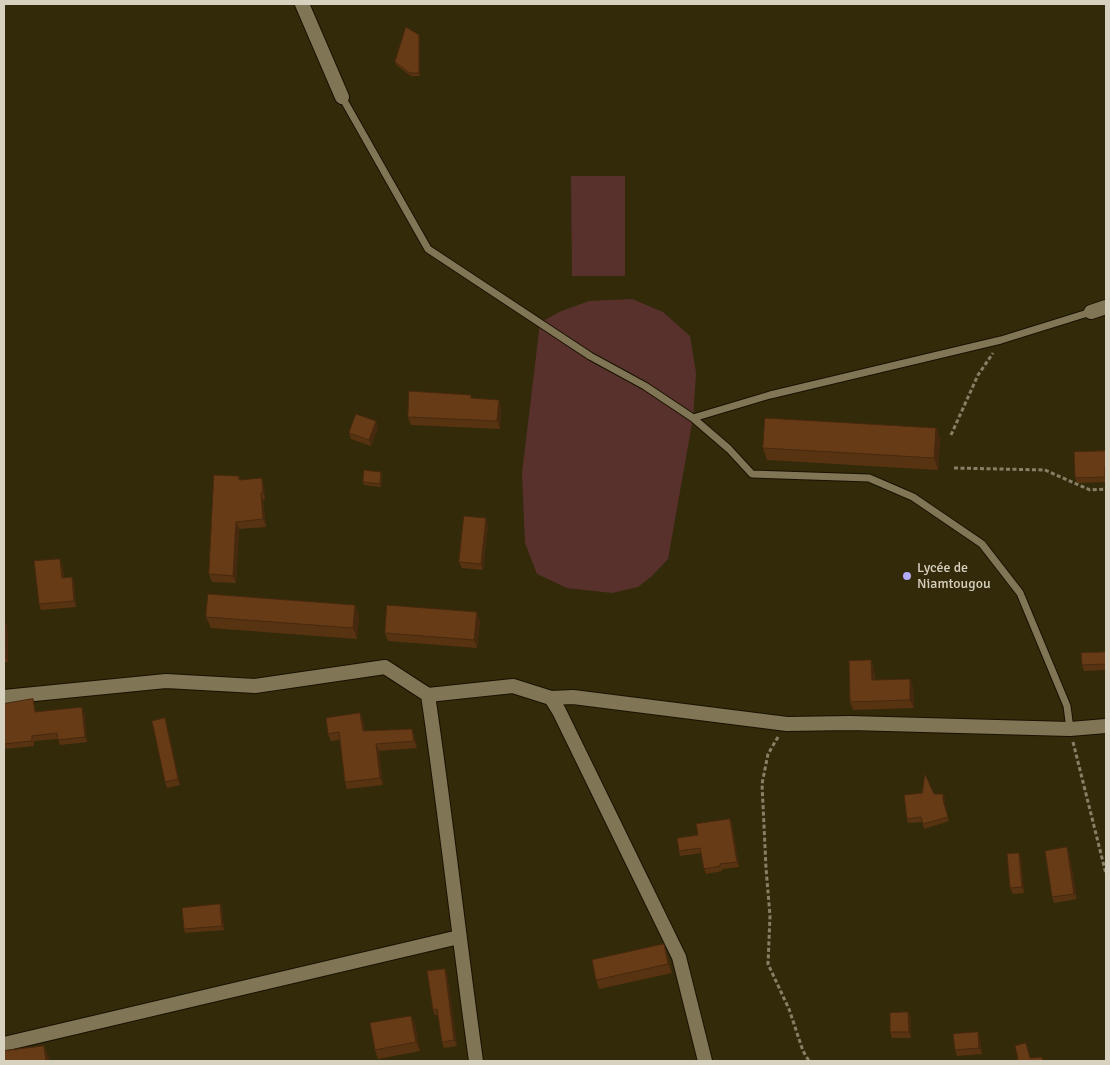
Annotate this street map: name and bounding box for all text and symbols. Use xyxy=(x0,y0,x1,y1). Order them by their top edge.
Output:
place label: Lycée de Niamtougou xyxy=(917,560,991,592)
marker: Lycée de Niamtougou xyxy=(901,570,913,582)

